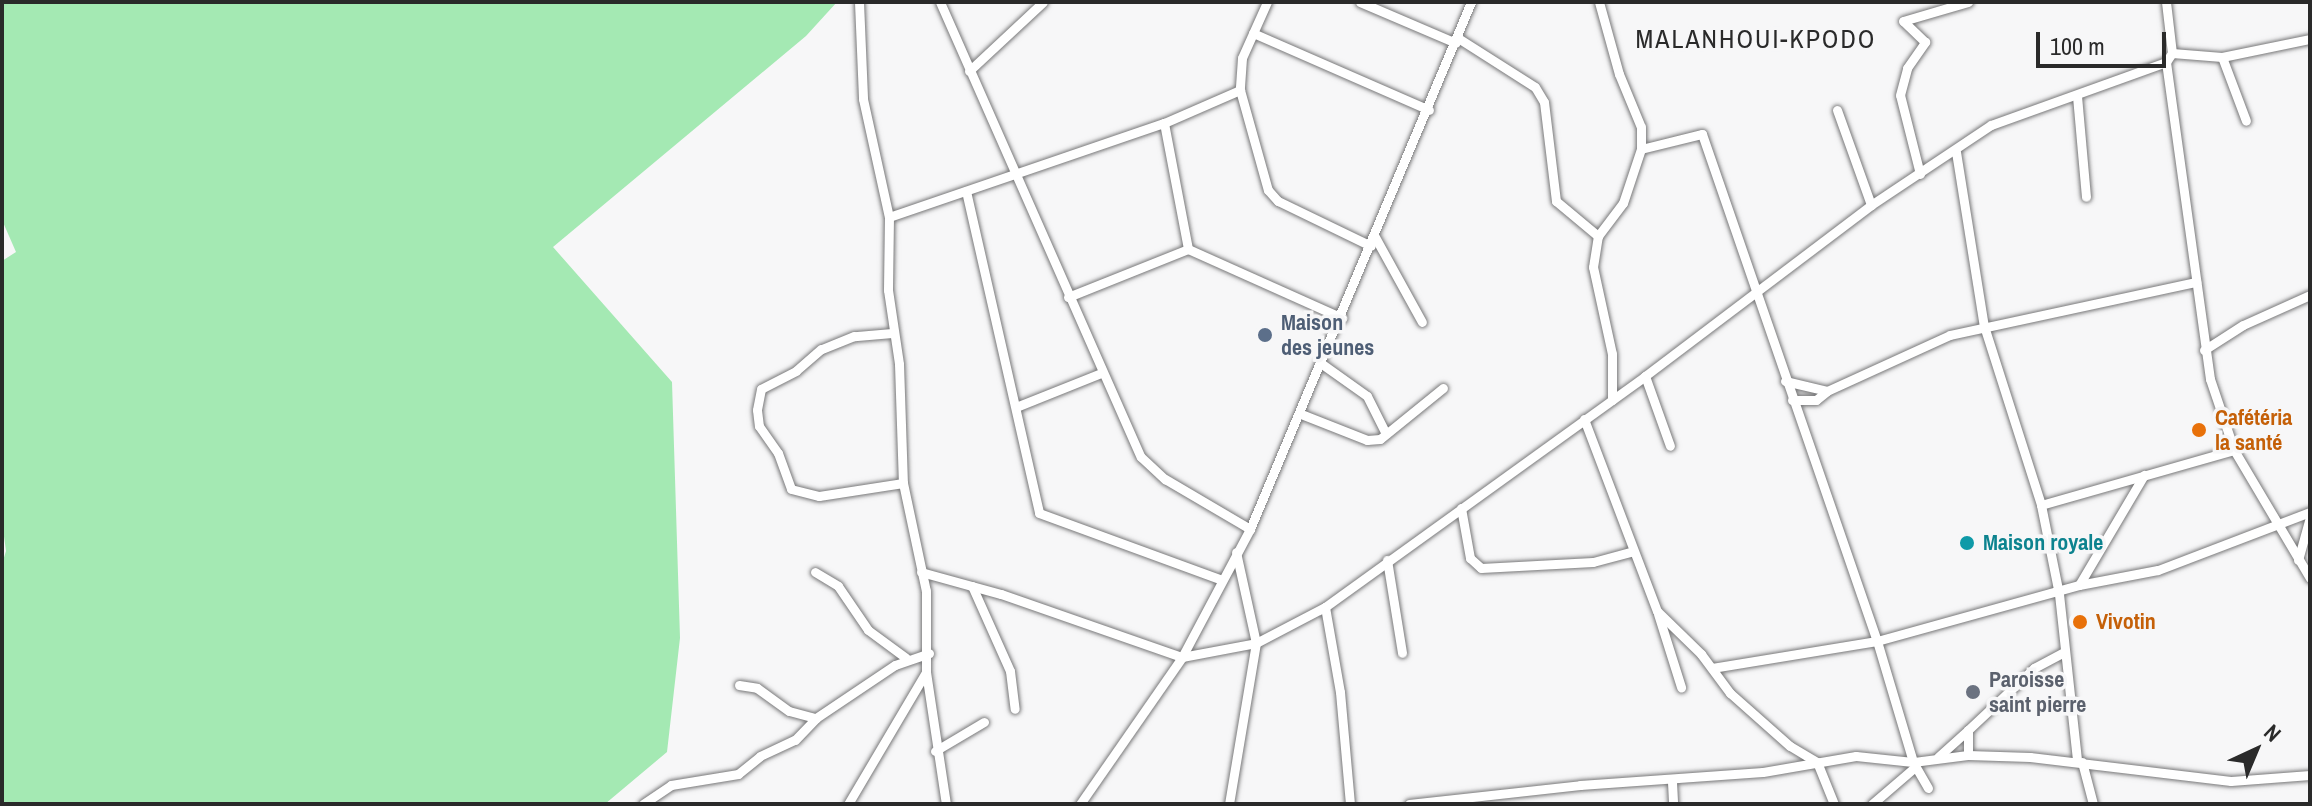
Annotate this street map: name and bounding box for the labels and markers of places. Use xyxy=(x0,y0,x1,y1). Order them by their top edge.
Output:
place label: Maison des jeunes xyxy=(1281,309,1374,360)
marker: Maison des jeunes xyxy=(1256,326,1274,344)
place label: Cafétéria la santé xyxy=(2215,404,2292,456)
marker: Cafétéria la santé xyxy=(2190,421,2208,439)
place label: Maison royale xyxy=(1983,530,2103,556)
marker: Maison royale xyxy=(1958,534,1976,552)
place label: Vivotin xyxy=(2096,609,2156,635)
marker: Vivotin xyxy=(2071,613,2089,631)
place label: Paroisse saint pierre xyxy=(1989,666,2086,718)
marker: Paroisse saint pierre xyxy=(1964,683,1982,701)

